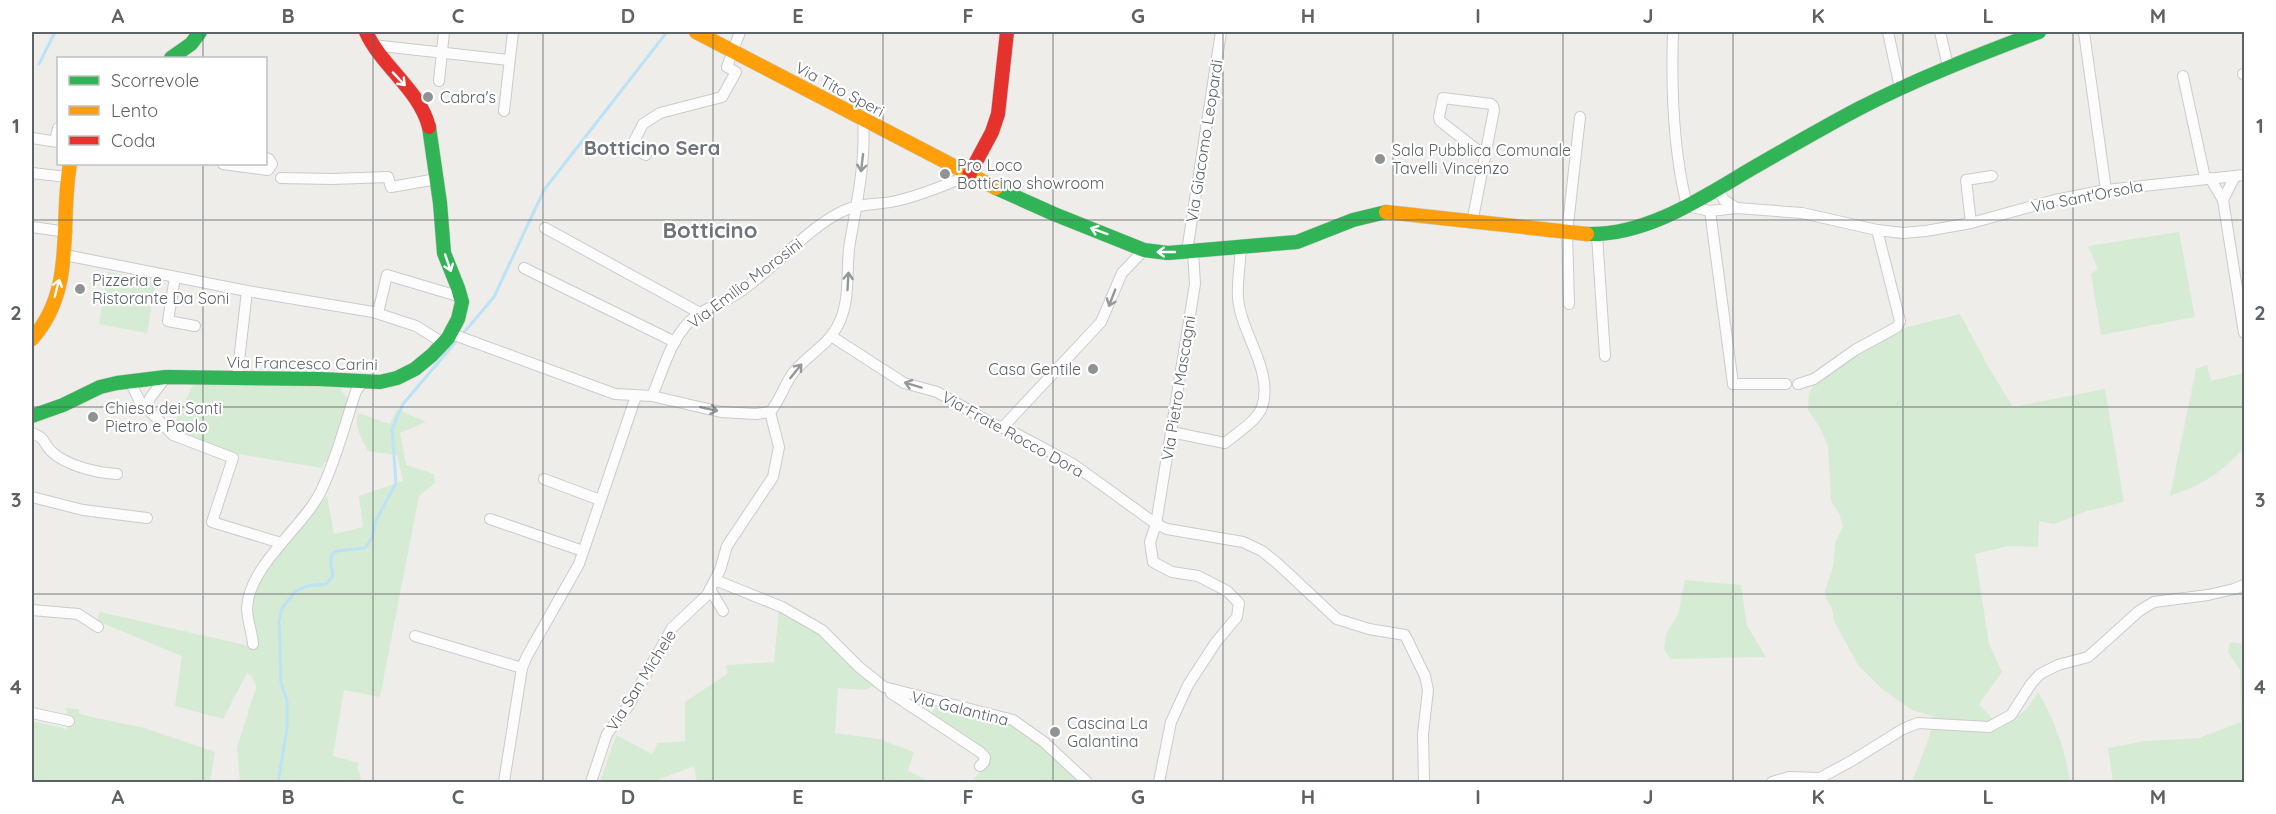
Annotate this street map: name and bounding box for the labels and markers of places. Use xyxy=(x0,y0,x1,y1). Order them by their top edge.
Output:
place label: Cabra's xyxy=(440,87,496,107)
marker: Cabra's xyxy=(421,90,435,104)
place label: Sala Pubblica Comunale Tavelli Vincenzo xyxy=(1392,140,1571,178)
marker: Sala Pubblica Comunale Tavelli Vincenzo xyxy=(1373,152,1387,166)
place label: Pro Loco Botticino showroom xyxy=(957,155,1104,193)
marker: Pro Loco Botticino showroom xyxy=(938,167,952,181)
place label: Pizzeria e Ristorante Da Soni xyxy=(92,270,229,308)
marker: Pizzeria e Ristorante Da Soni xyxy=(73,282,87,296)
place label: Casa Gentile xyxy=(988,359,1081,379)
marker: Casa Gentile xyxy=(1086,362,1100,376)
place label: Chiesa dei Santi Pietro e Paolo xyxy=(105,398,222,436)
marker: Chiesa dei Santi Pietro e Paolo xyxy=(86,410,100,424)
place label: Cascina La Galantina xyxy=(1067,713,1148,751)
marker: Cascina La Galantina xyxy=(1048,725,1062,739)

